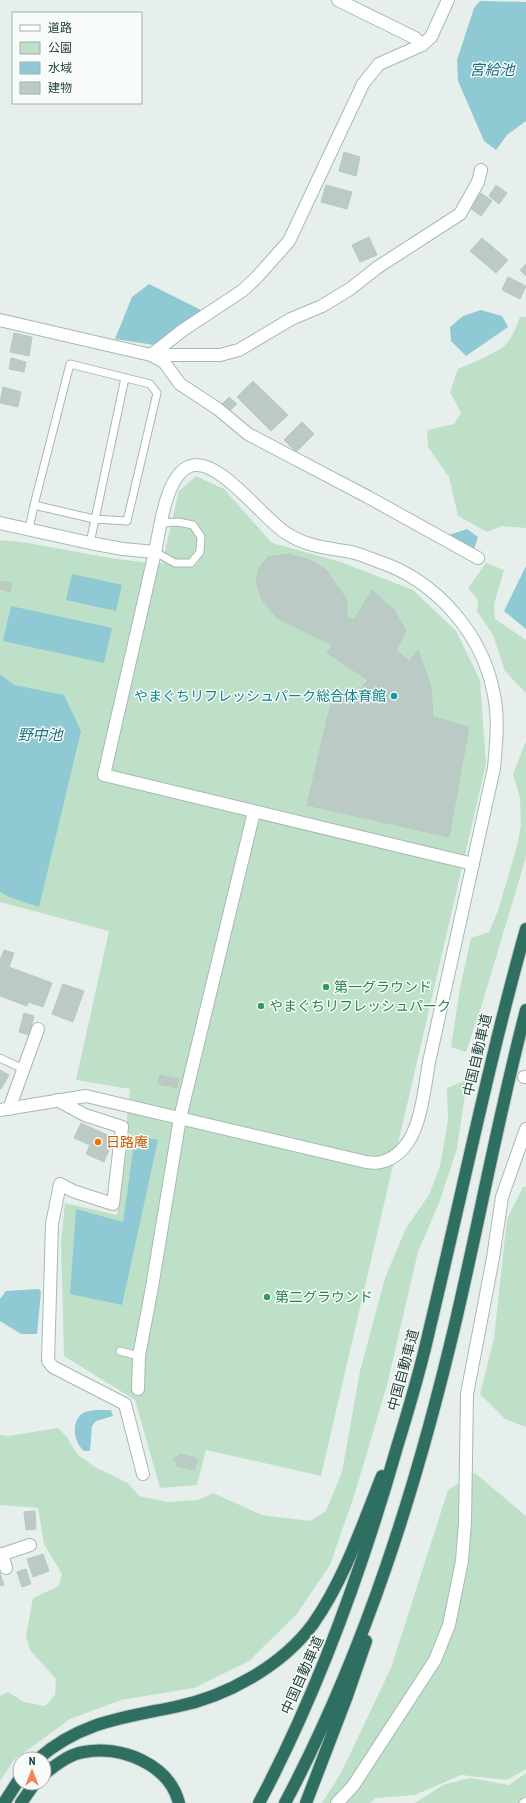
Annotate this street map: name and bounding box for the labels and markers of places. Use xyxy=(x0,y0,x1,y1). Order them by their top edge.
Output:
place label: やまぐちリフレッシュパーク総合体育館 xyxy=(134,688,386,704)
marker: やまぐちリフレッシュパーク総合体育館 xyxy=(389,691,399,701)
place label: 第一グラウンド xyxy=(334,979,432,995)
marker: 第一グラウンド xyxy=(321,982,331,992)
place label: やまぐちリフレッシュパーク xyxy=(269,998,451,1014)
marker: やまぐちリフレッシュパーク xyxy=(256,1001,266,1011)
place label: 日路庵 xyxy=(106,1134,148,1150)
marker: 日路庵 xyxy=(93,1137,103,1147)
place label: 第二グラウンド xyxy=(275,1289,373,1305)
marker: 第二グラウンド xyxy=(262,1292,272,1302)

